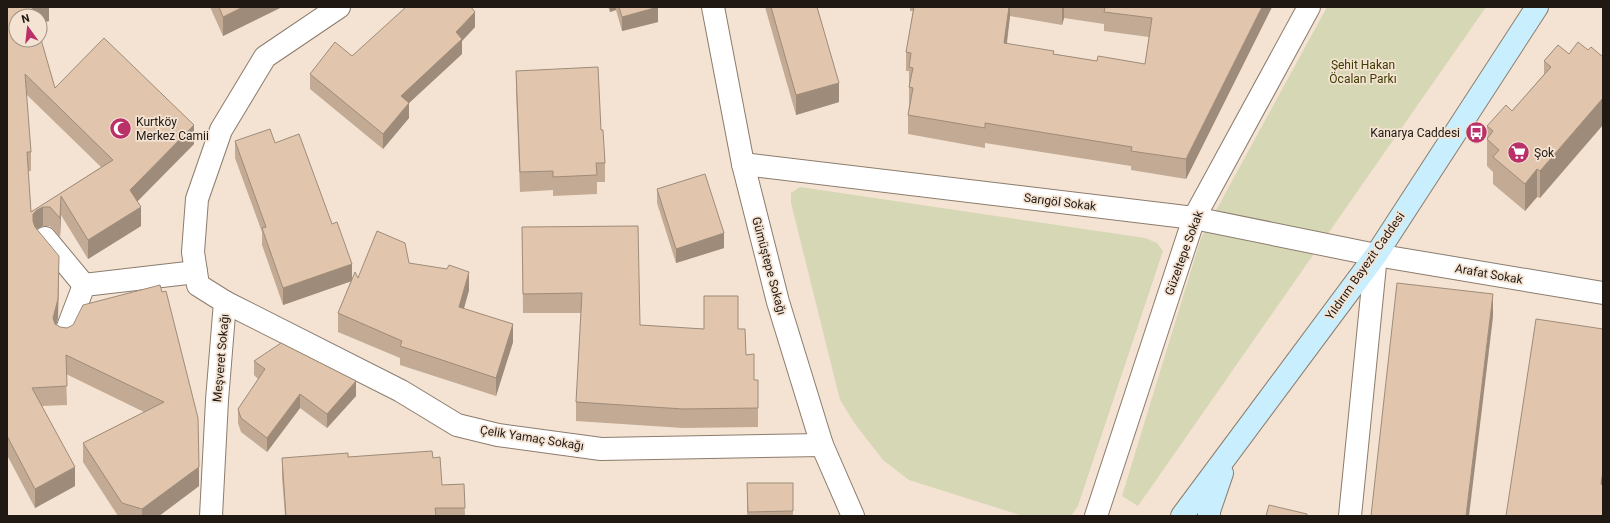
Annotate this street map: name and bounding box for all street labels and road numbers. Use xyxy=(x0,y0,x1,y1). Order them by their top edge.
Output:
street label: Sarıgöl Sokak xyxy=(1023,191,1098,213)
street label: Güzeltepe Sokak xyxy=(1162,208,1206,297)
street label: Yıldırım Bayezit Caddesi xyxy=(1322,209,1408,323)
street label: Gümüştepe Sokağı xyxy=(749,216,789,316)
street label: Arafat Sokak xyxy=(1454,261,1525,287)
street label: Meşveret Sokağı xyxy=(210,313,232,403)
street label: Çelik Yamaç Sokağı xyxy=(479,423,585,453)

